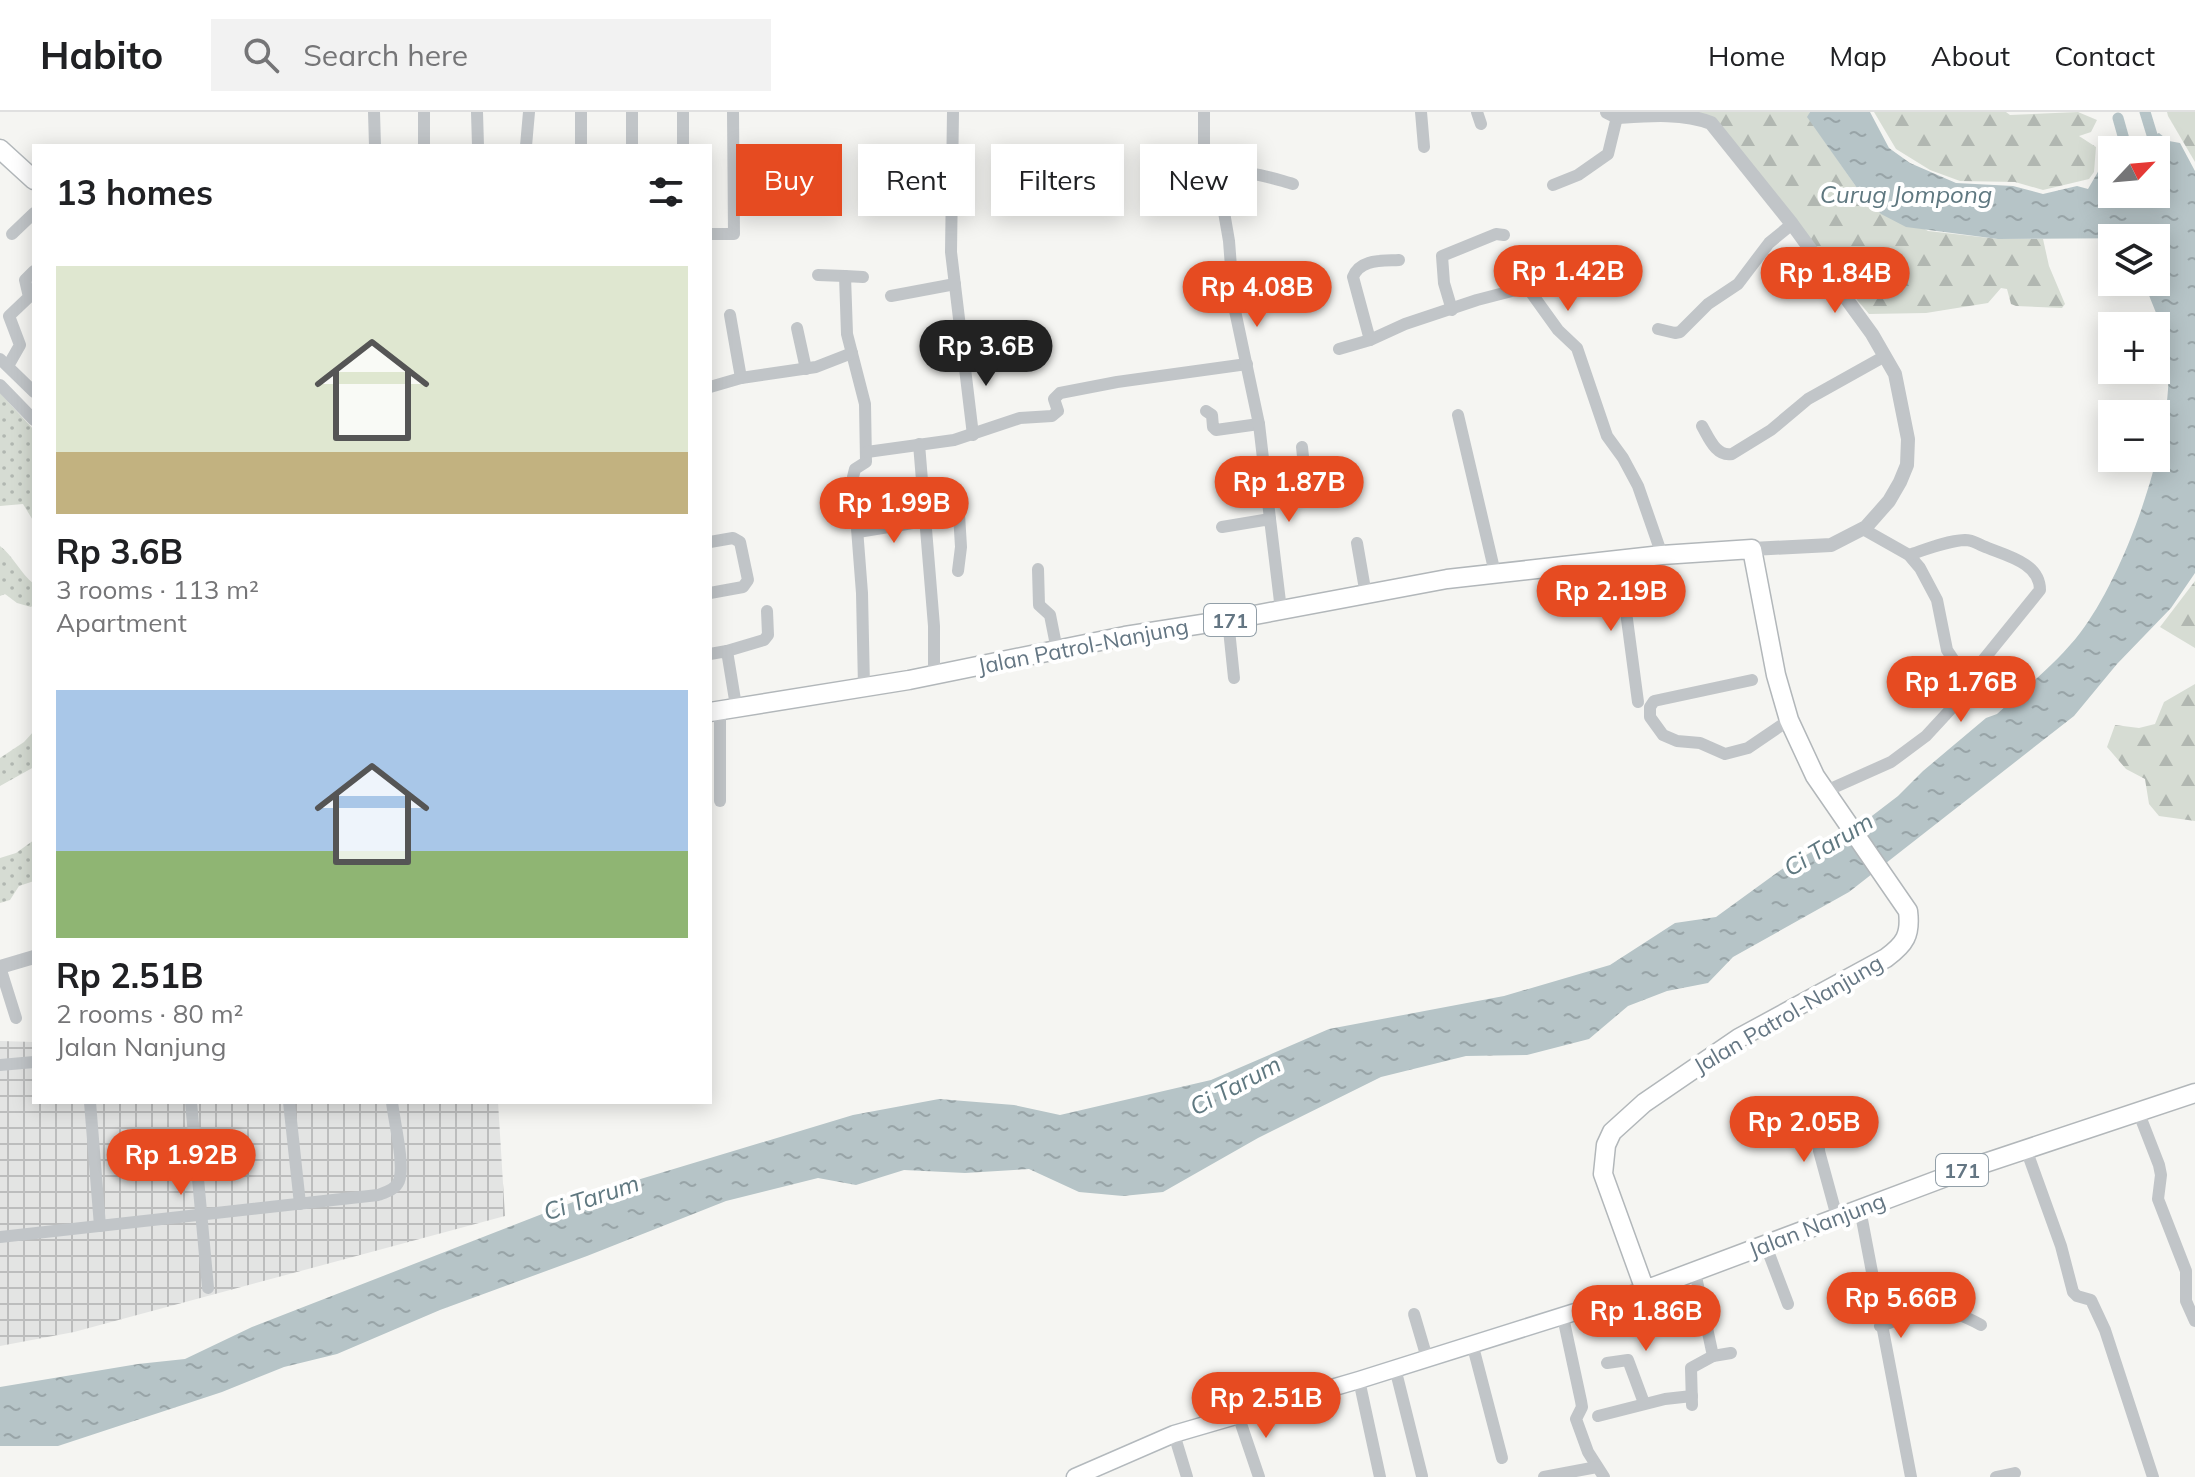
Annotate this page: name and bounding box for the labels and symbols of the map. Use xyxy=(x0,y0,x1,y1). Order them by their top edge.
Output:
north arrow xyxy=(2098,136,2170,208)
water label: Curug Jompong xyxy=(1820,179,1992,209)
pin: Rp 1.42B xyxy=(1485,245,1651,313)
pin: Rp 1.84B xyxy=(1752,247,1918,315)
pin: Rp 4.08B xyxy=(1174,261,1340,329)
pin: Rp 3.6B xyxy=(912,320,1060,388)
pin: Rp 1.87B xyxy=(1206,456,1372,524)
pin: Rp 1.99B xyxy=(811,477,977,545)
pin: Rp 2.19B xyxy=(1528,565,1694,633)
road number: 171 xyxy=(1204,604,1256,636)
street label: Jalan Patrol-Nanjung xyxy=(975,612,1191,680)
pin: Rp 1.76B xyxy=(1878,656,2044,724)
water label: Ci Tarum xyxy=(1778,806,1878,882)
street label: Jalan Patrol-Nanjung xyxy=(1688,948,1888,1080)
water label: Ci Tarum xyxy=(1184,1048,1286,1122)
pin: Rp 2.05B xyxy=(1721,1096,1887,1164)
pin: Rp 1.92B xyxy=(98,1129,264,1197)
road number: 171 xyxy=(1936,1154,1988,1186)
water label: Ci Tarum xyxy=(539,1167,643,1227)
street label: Jalan Nanjung xyxy=(1745,1186,1889,1264)
pin: Rp 5.66B xyxy=(1818,1272,1984,1340)
pin: Rp 1.86B xyxy=(1563,1285,1729,1353)
pin: Rp 2.51B xyxy=(1183,1372,1349,1440)

